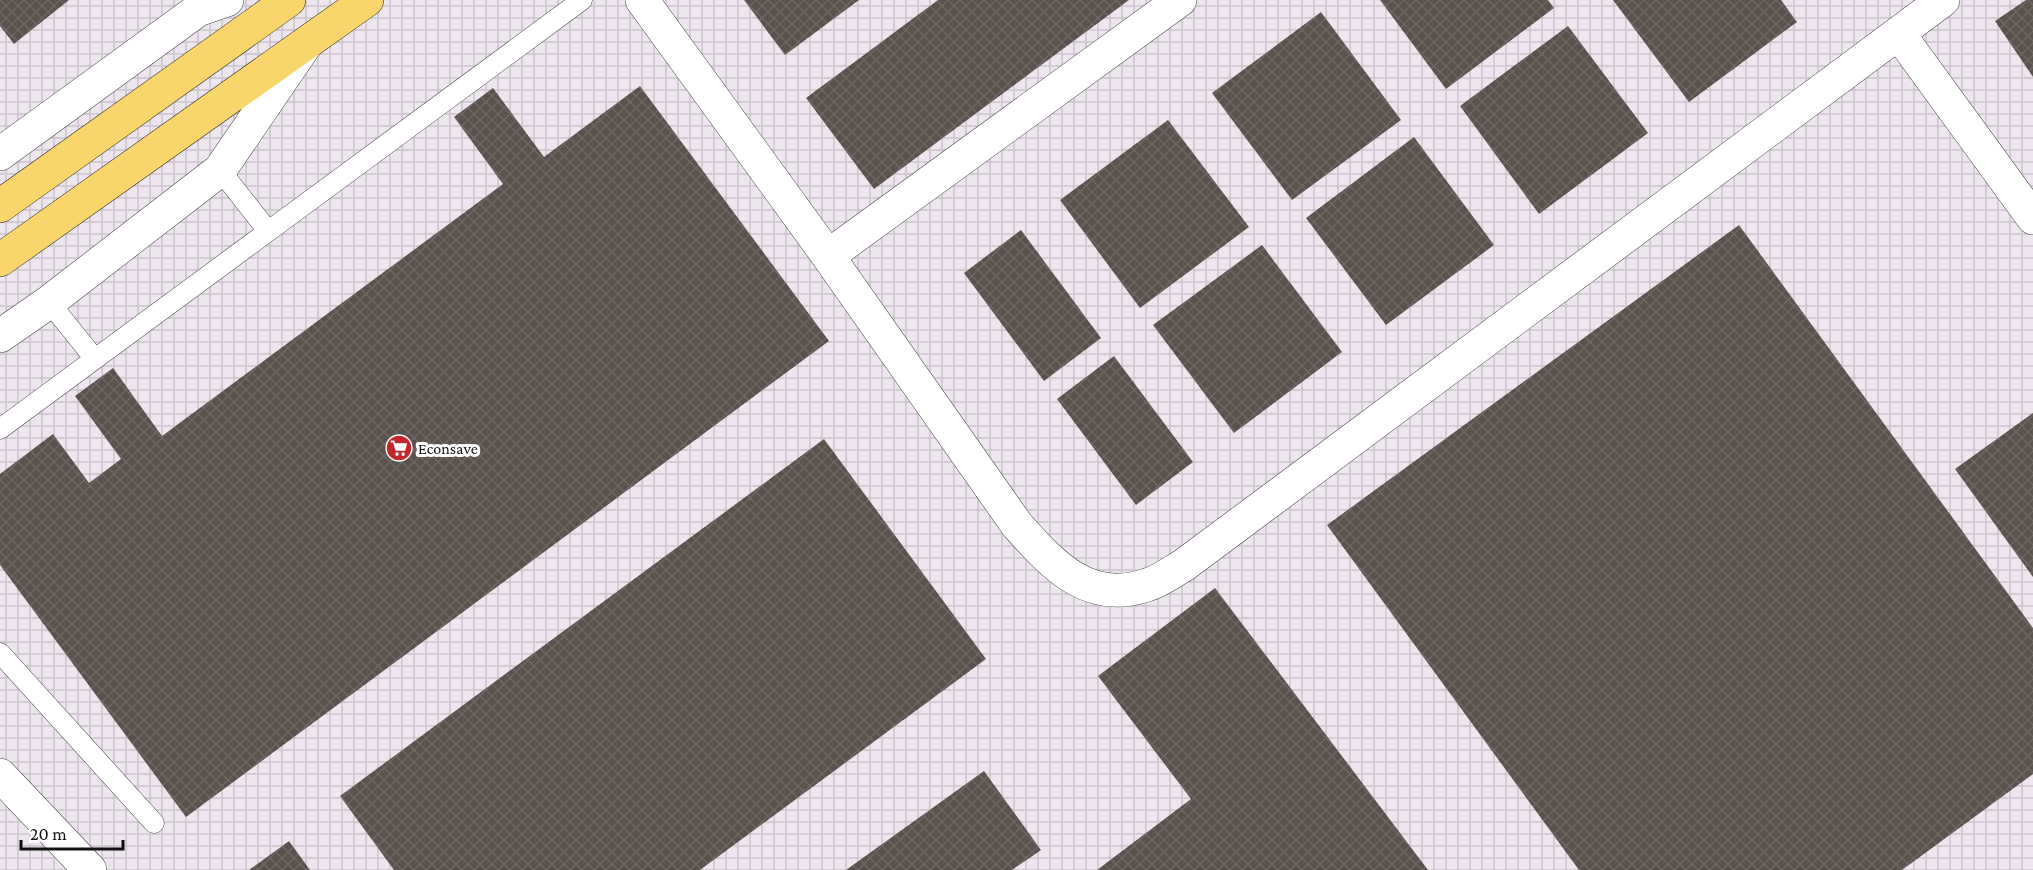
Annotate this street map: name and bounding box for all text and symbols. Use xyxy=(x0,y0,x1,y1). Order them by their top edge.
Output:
supermarket icon: Econsave xyxy=(384,433,414,463)
place label: Econsave xyxy=(418,440,478,457)
scale bar xyxy=(21,813,123,851)
text: 20 m xyxy=(30,824,67,844)

